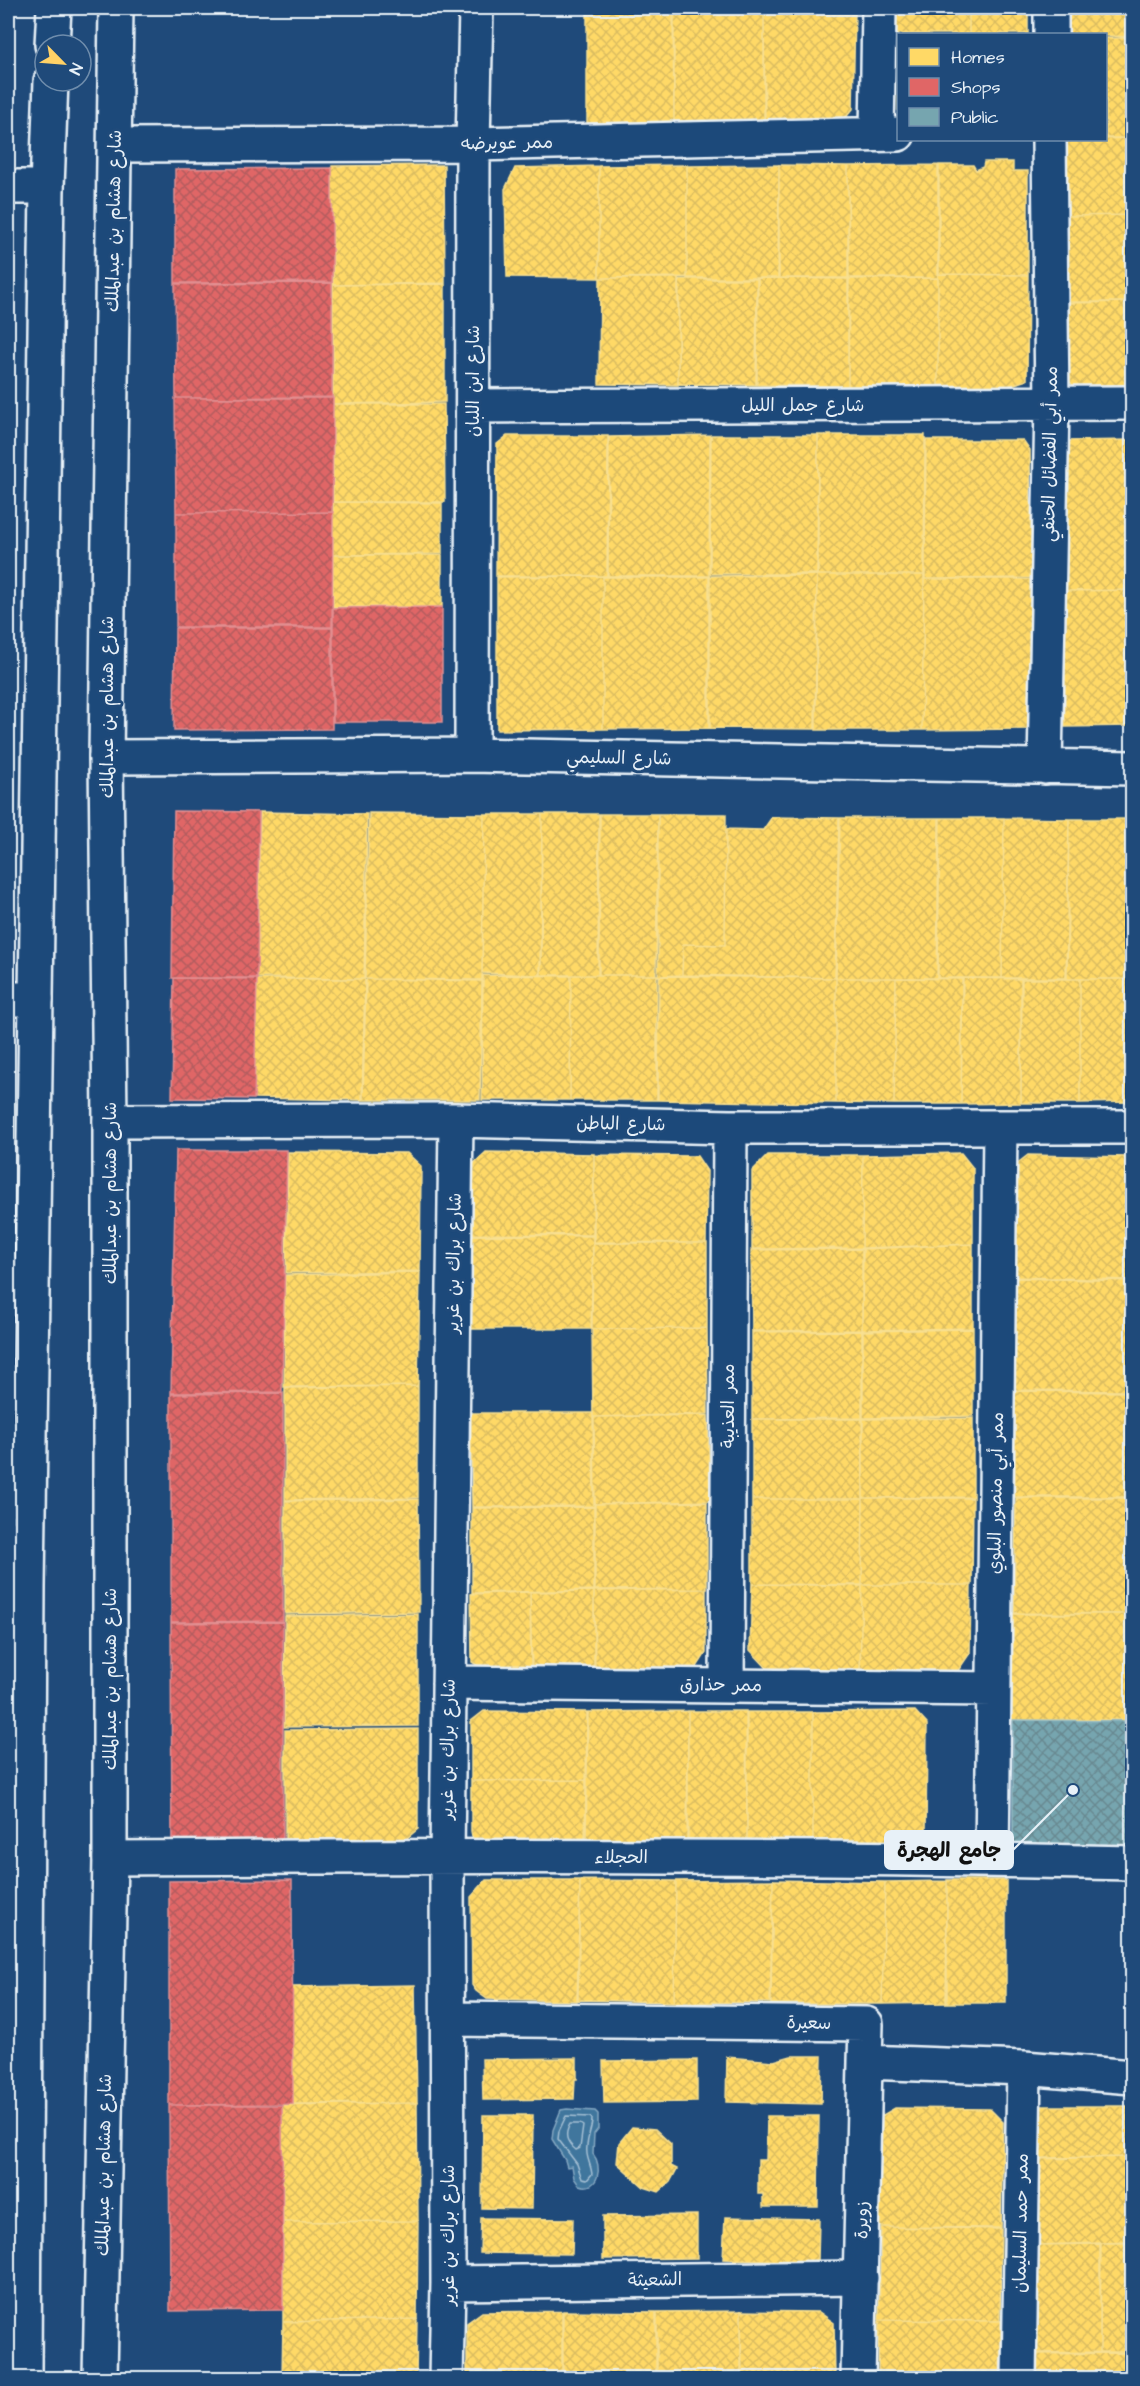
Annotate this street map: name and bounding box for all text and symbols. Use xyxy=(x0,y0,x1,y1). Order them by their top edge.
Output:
north arrow xyxy=(33,33,93,93)
legend xyxy=(897,33,1107,141)
text: Homes xyxy=(951,45,1005,70)
text: N xyxy=(64,60,88,78)
text: Shops xyxy=(951,75,1001,100)
text: Public xyxy=(951,105,999,130)
street label: شارع هشام بن عبدالملك xyxy=(100,130,129,312)
street label: ممر عويرضه xyxy=(461,130,553,156)
street label: شارع ابن اللبان xyxy=(461,325,486,437)
street label: ممر أبي الفضائل الحنفي xyxy=(1036,366,1067,542)
street label: شارع جمل الليل xyxy=(742,393,864,418)
street label: شارع هشام بن عبدالملك xyxy=(95,616,121,798)
street label: شارع السليمي xyxy=(566,745,672,774)
street label: شارع هشام بن عبدالملك xyxy=(98,1102,124,1284)
street label: شارع الباطن xyxy=(576,1111,666,1137)
street label: شارع براك بن غرير xyxy=(440,1192,468,1336)
street label: ممر العذيبة xyxy=(716,1364,741,1448)
street label: ممر أبي منصور البلوي xyxy=(982,1412,1013,1574)
street label: شارع هشام بن عبدالملك xyxy=(98,1588,124,1770)
street label: ممر حذارق xyxy=(680,1672,762,1698)
street label: شارع براك بن غرير xyxy=(434,1678,462,1822)
callout: جامع الهجرة xyxy=(885,1831,1013,1869)
text: جامع الهجرة xyxy=(897,1837,1001,1865)
street label: الحجلاء xyxy=(594,1845,648,1870)
street label: سعيرة xyxy=(786,2010,832,2036)
street label: شارع هشام بن عبدالملك xyxy=(90,2074,119,2256)
street label: ممر حمد السليمان xyxy=(1007,2153,1035,2293)
street label: شارع براك بن غرير xyxy=(436,2165,461,2307)
street label: زويرة xyxy=(849,2201,875,2239)
street label: الشعيثة xyxy=(628,2267,682,2293)

